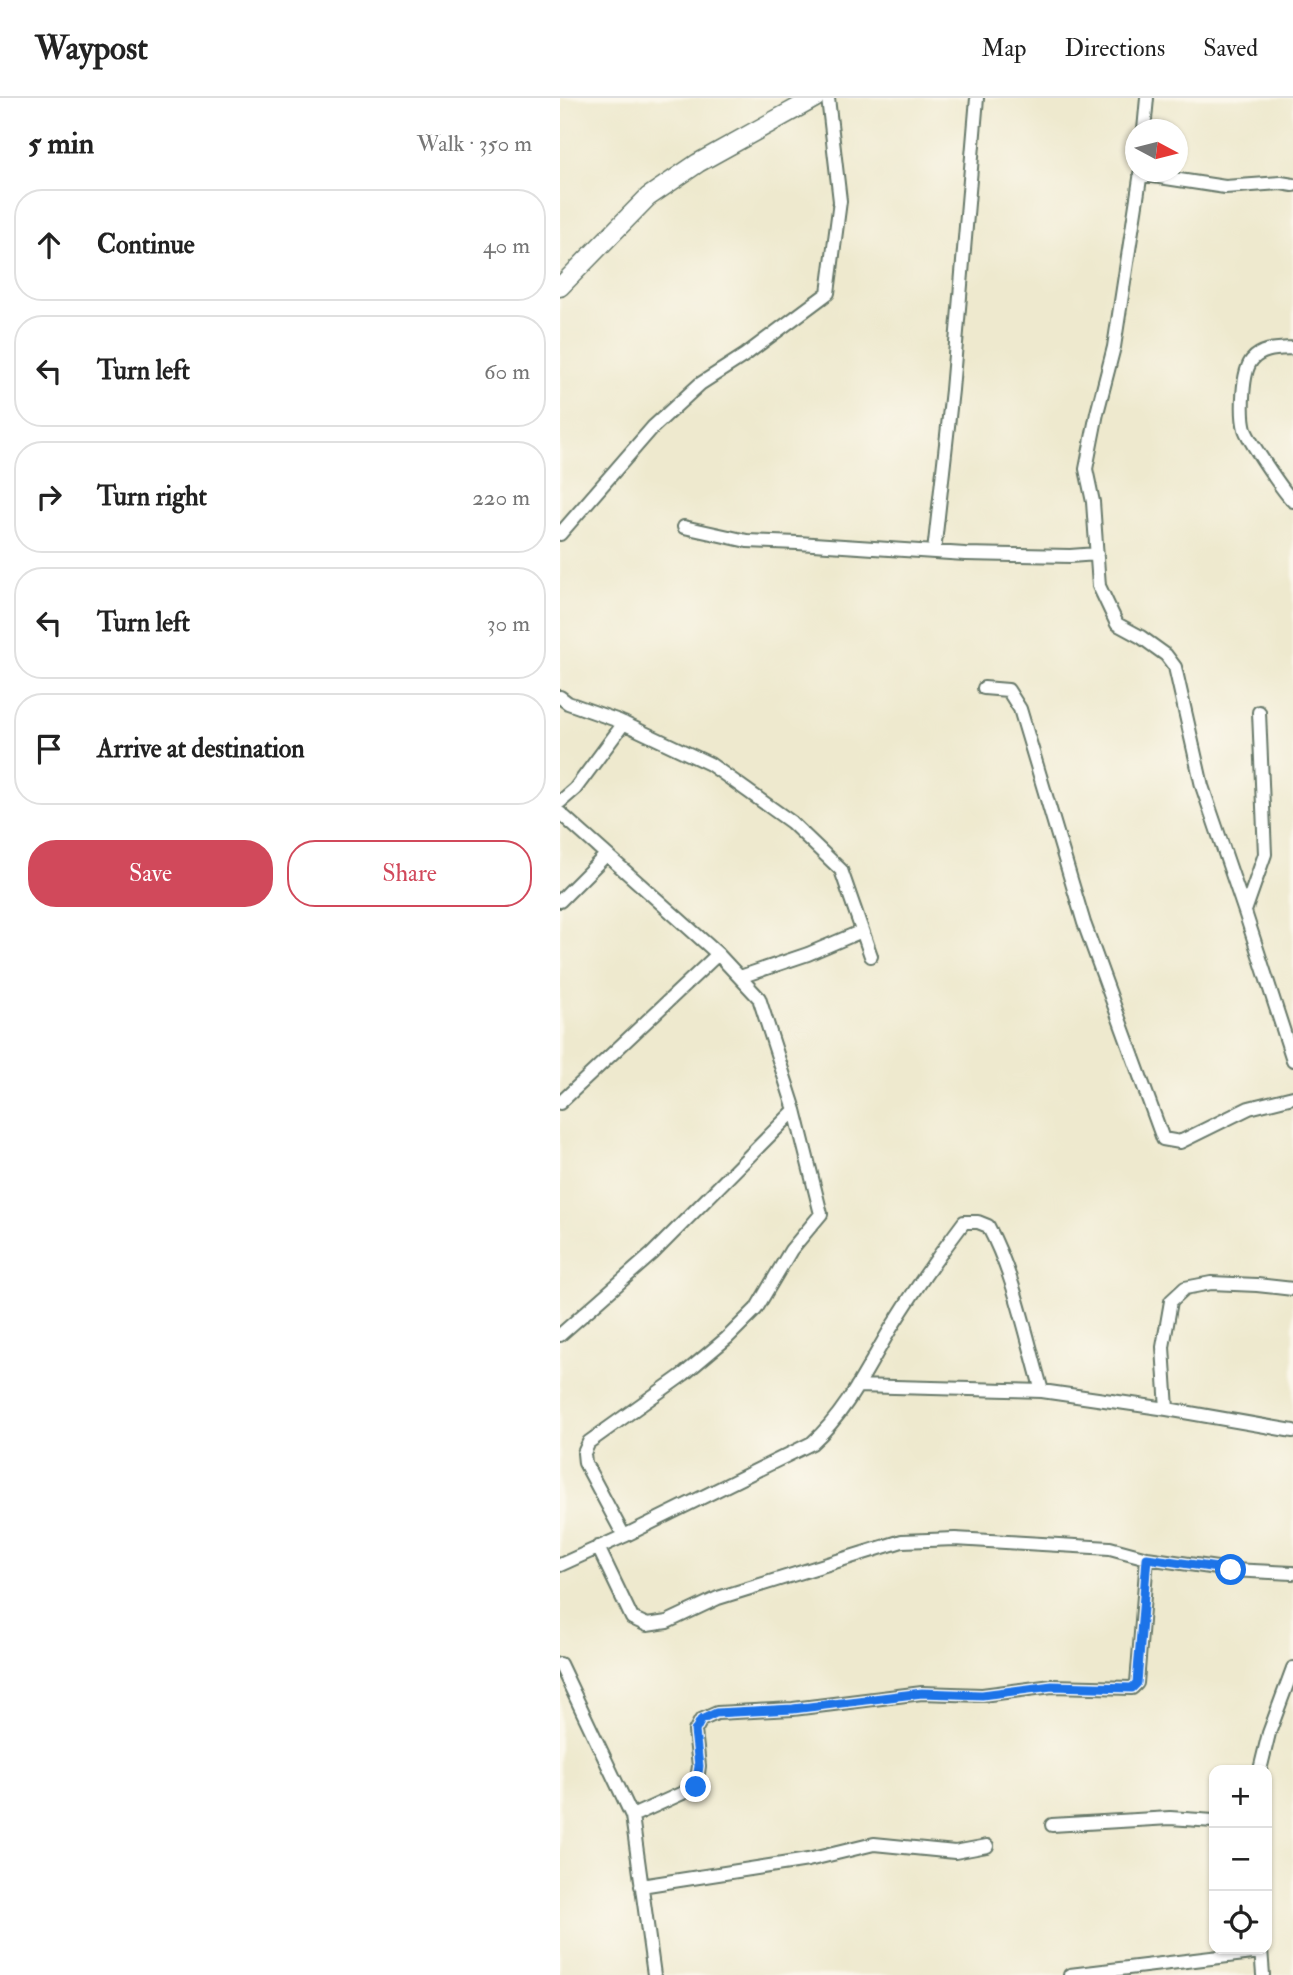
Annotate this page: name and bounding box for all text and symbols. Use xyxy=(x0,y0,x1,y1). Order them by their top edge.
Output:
text: Waypost xyxy=(35,28,148,69)
text: Map xyxy=(981,33,1026,64)
text: Directions xyxy=(1064,33,1165,64)
text: Saved xyxy=(1203,33,1258,64)
north arrow xyxy=(1125,119,1188,182)
text: 5 min xyxy=(28,125,94,162)
text: Walk · 350 m xyxy=(417,129,532,158)
icon: ahead xyxy=(30,226,68,264)
text: Continue xyxy=(97,229,195,261)
text: 40 m xyxy=(483,231,530,260)
icon: left xyxy=(30,352,68,390)
text: Turn left xyxy=(97,355,190,387)
text: 60 m xyxy=(484,357,530,386)
icon: right xyxy=(30,478,68,516)
text: Turn right xyxy=(97,481,207,513)
text: 220 m xyxy=(472,483,530,512)
icon: left xyxy=(30,604,68,642)
text: Turn left xyxy=(97,607,190,639)
text: 30 m xyxy=(487,609,530,638)
icon: arrive xyxy=(30,730,68,768)
text: Arrive at destination xyxy=(97,733,305,765)
button: Save xyxy=(28,840,273,907)
button: Share xyxy=(287,840,532,907)
route start xyxy=(1215,1554,1246,1585)
map controls xyxy=(1209,1765,1272,1954)
button: + xyxy=(1209,1765,1272,1828)
route end xyxy=(680,1771,711,1802)
button: − xyxy=(1209,1828,1272,1891)
button: locate xyxy=(1209,1891,1272,1954)

